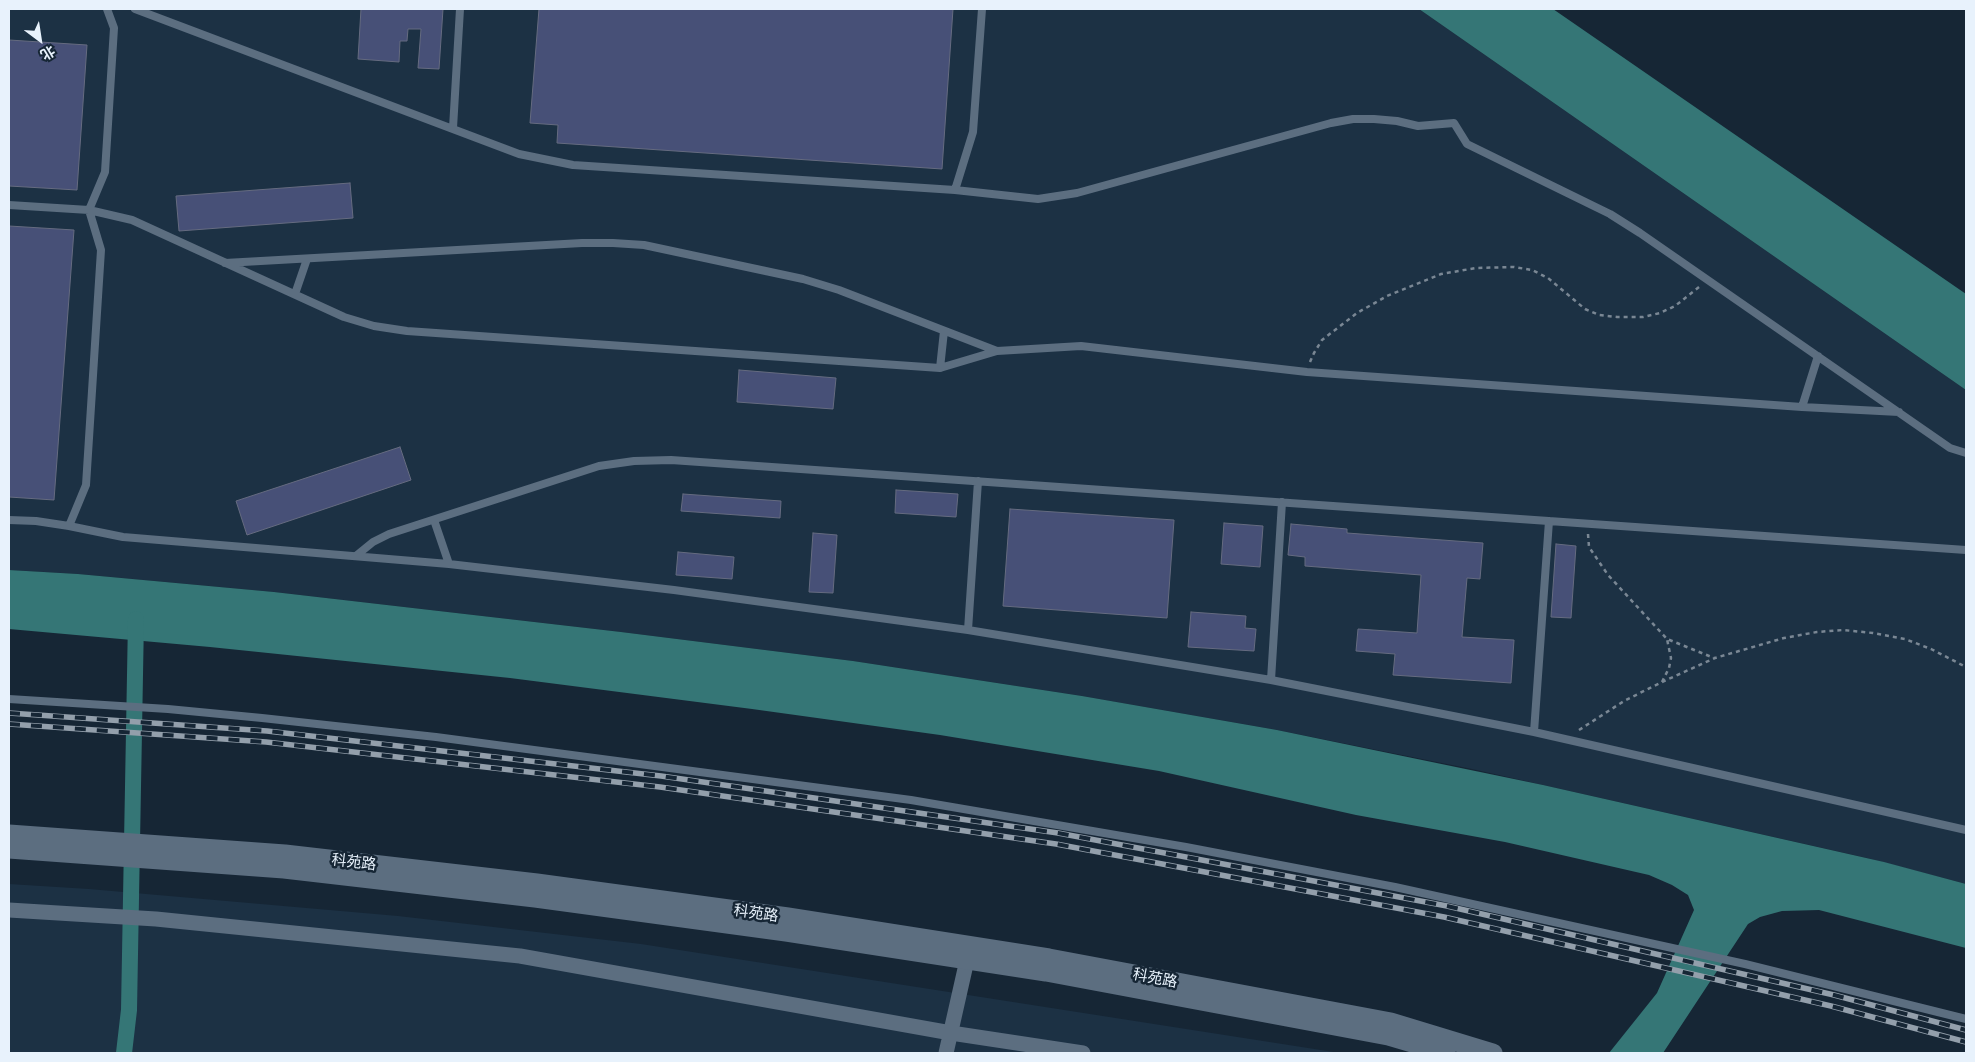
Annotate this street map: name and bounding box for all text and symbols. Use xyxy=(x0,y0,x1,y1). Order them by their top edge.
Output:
north arrow xyxy=(15,15,65,65)
text: 北 xyxy=(38,42,58,64)
street label: 科苑路 xyxy=(331,850,377,874)
street label: 科苑路 xyxy=(732,901,780,925)
street label: 科苑路 xyxy=(1131,965,1179,991)

